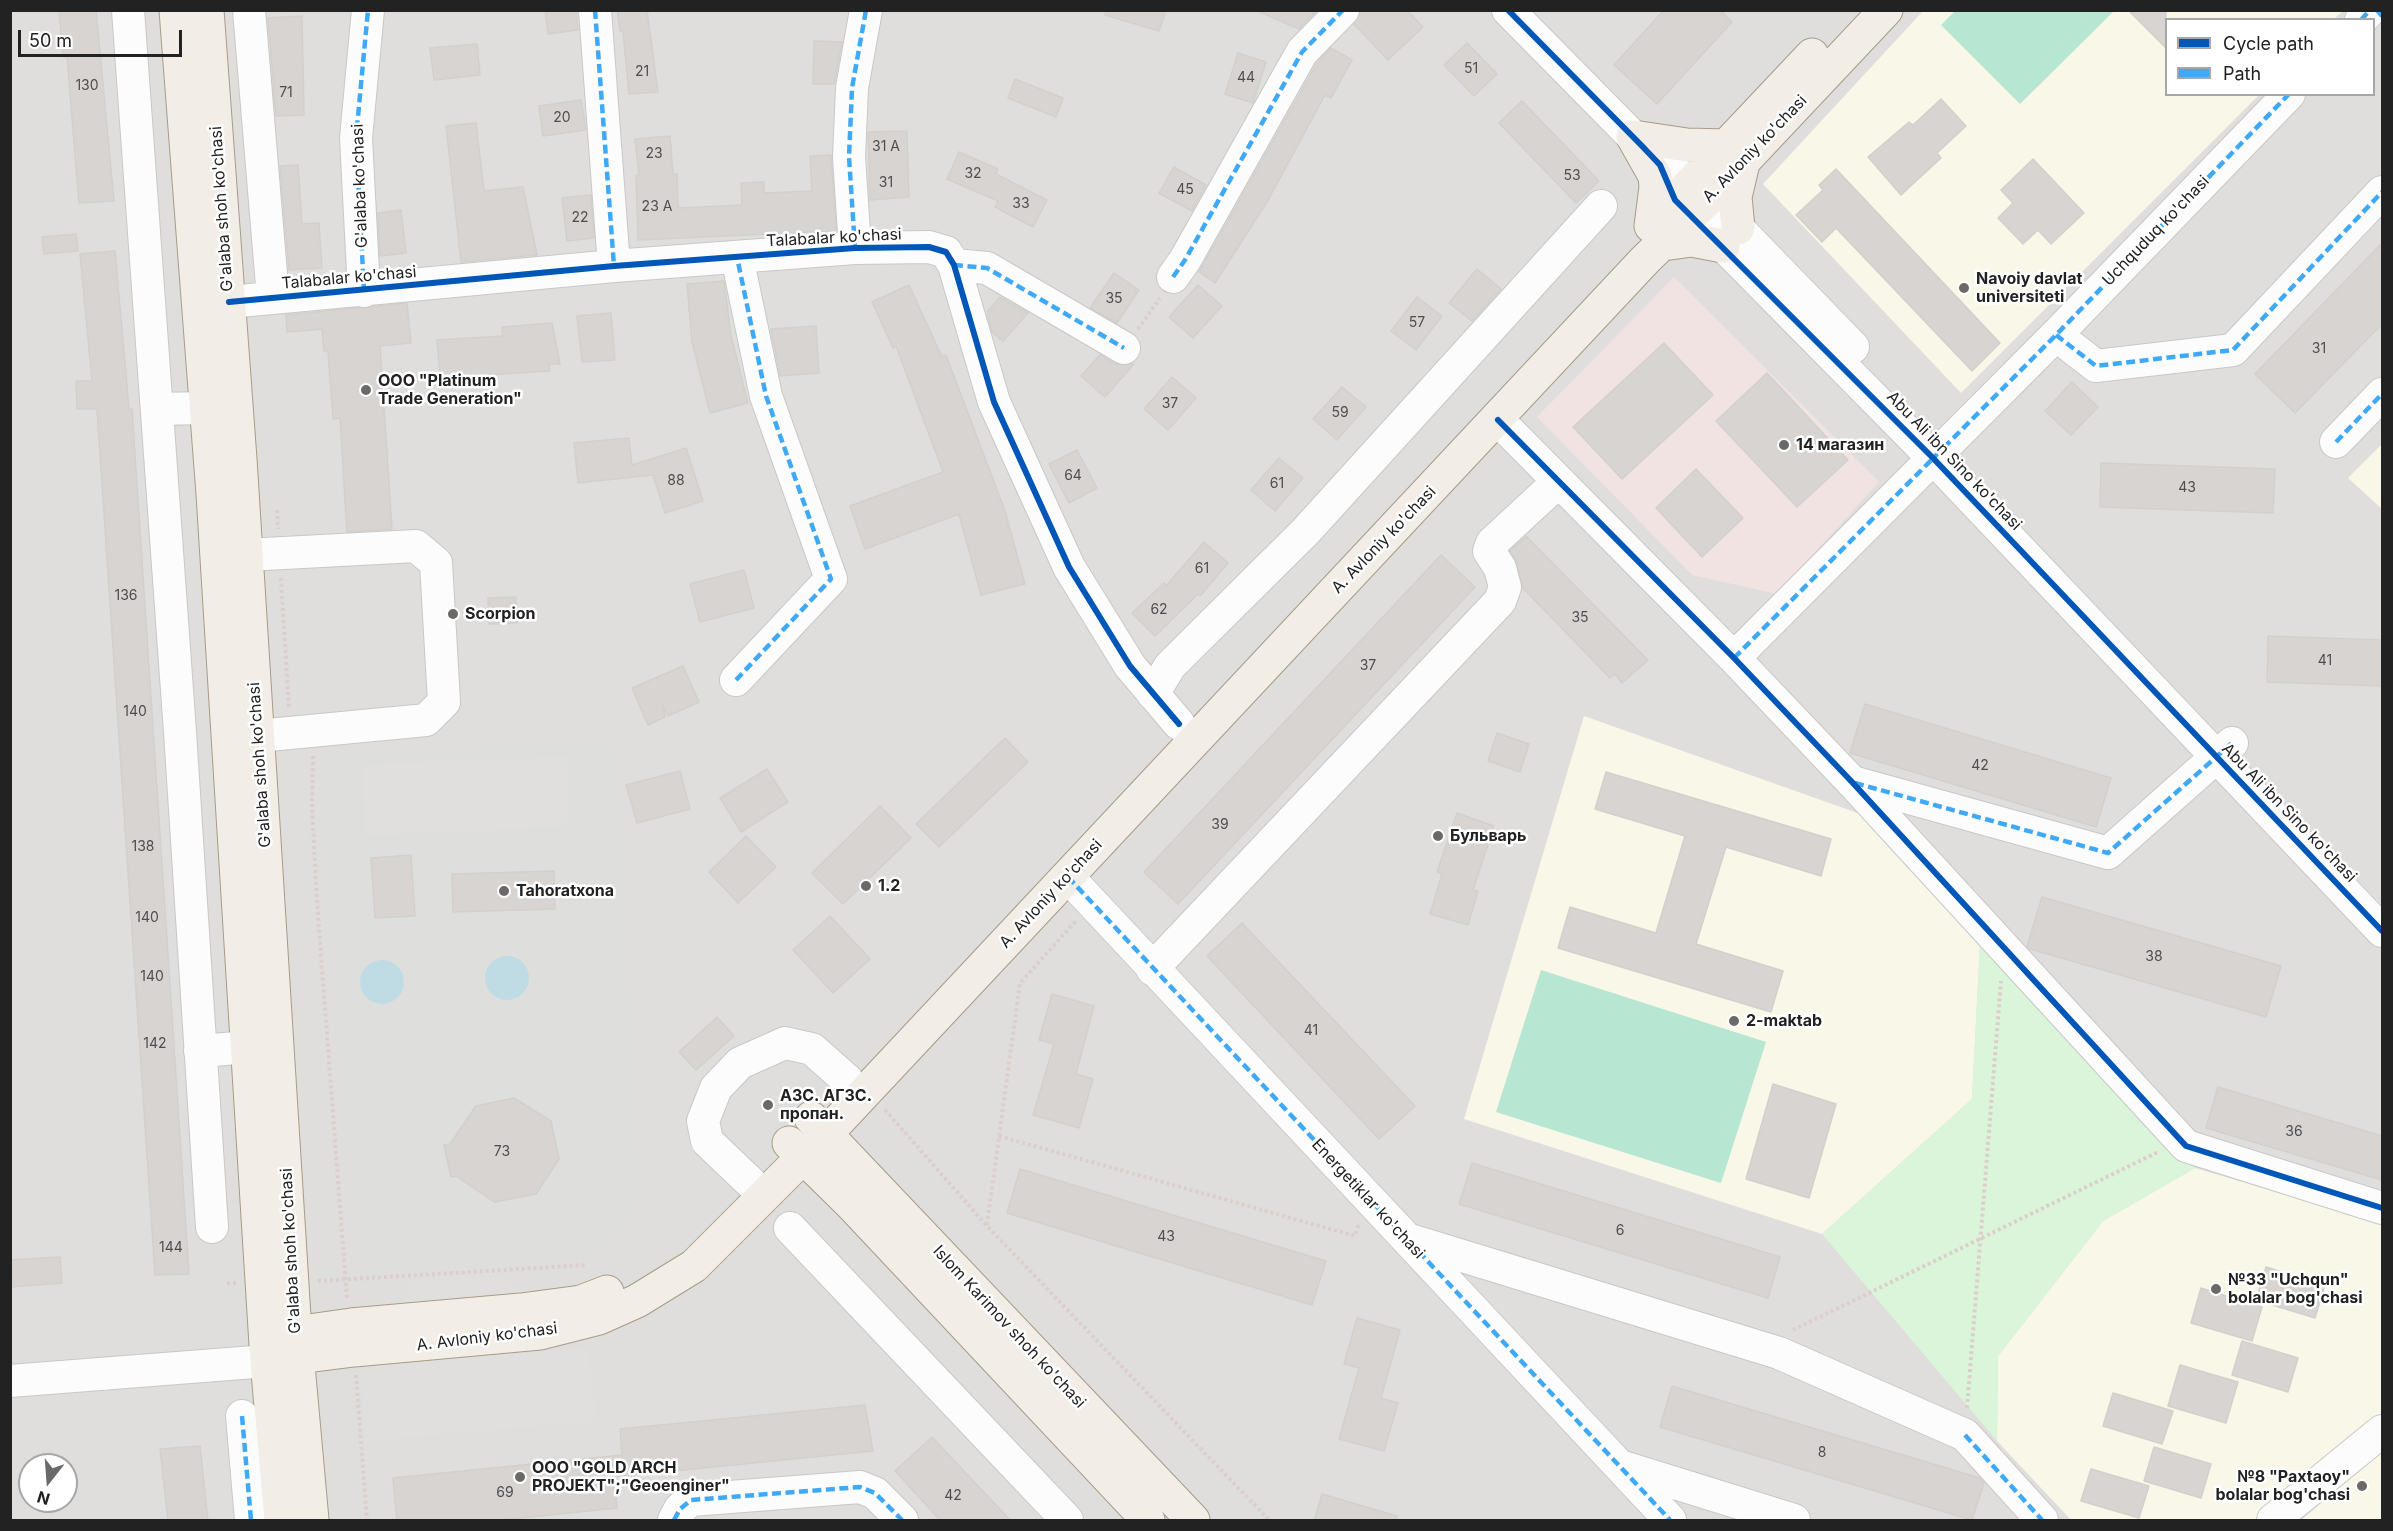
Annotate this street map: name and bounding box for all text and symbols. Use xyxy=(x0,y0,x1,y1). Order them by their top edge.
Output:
scale bar xyxy=(21,18,184,56)
legend xyxy=(2165,18,2375,96)
text: 50 m xyxy=(29,30,72,51)
text: Cycle path xyxy=(2223,33,2314,54)
house number: 51 xyxy=(1464,61,1478,77)
text: Path xyxy=(2223,63,2261,84)
house number: 21 xyxy=(635,64,649,80)
house number: 44 xyxy=(1237,70,1255,86)
house number: 130 xyxy=(75,78,99,94)
house number: 71 xyxy=(279,85,293,101)
street label: A. Avloniy ko'chasi xyxy=(1699,91,1811,207)
house number: 20 xyxy=(553,110,571,126)
street label: G'alaba ko'chasi xyxy=(348,124,372,248)
street label: G'alaba shoh ko'chasi xyxy=(207,126,237,292)
house number: 31 А xyxy=(872,139,900,155)
house number: 23 xyxy=(645,146,663,162)
house number: 32 xyxy=(964,166,982,182)
house number: 53 xyxy=(1563,168,1581,184)
street label: Uchquduq ko'chasi xyxy=(2099,172,2213,290)
house number: 31 xyxy=(879,175,893,191)
house number: 45 xyxy=(1176,182,1194,198)
house number: 33 xyxy=(1012,196,1030,212)
house number: 23 А xyxy=(642,199,672,215)
house number: 22 xyxy=(571,210,589,226)
street label: Talabalar ko'chasi xyxy=(766,225,902,251)
street label: Talabalar ko'chasi xyxy=(281,263,417,293)
place label: Navoiy davlat universiteti xyxy=(1976,269,2082,307)
marker: Navoiy davlat universiteti xyxy=(1957,281,1971,295)
house number: 35 xyxy=(1105,291,1123,307)
house number: 57 xyxy=(1409,315,1425,331)
house number: 31 xyxy=(2312,341,2326,357)
place label: OOO "Platinum Trade Generation" xyxy=(378,371,522,409)
marker: OOO "Platinum Trade Generation" xyxy=(359,383,373,397)
street label: Abu Ali ibn Sino ko'chasi xyxy=(1883,388,2025,534)
house number: 37 xyxy=(1162,396,1178,412)
house number: 59 xyxy=(1331,405,1349,421)
place label: 14 магазин xyxy=(1796,435,1884,455)
marker: 14 магазин xyxy=(1777,438,1791,452)
house number: 64 xyxy=(1064,468,1082,484)
house number: 88 xyxy=(667,473,685,489)
house number: 61 xyxy=(1270,476,1284,492)
house number: 43 xyxy=(2178,480,2196,496)
street label: A. Avloniy ko'chasi xyxy=(1328,482,1440,598)
house number: 61 xyxy=(1195,561,1209,577)
house number: 136 xyxy=(114,588,138,604)
house number: 62 xyxy=(1150,602,1168,618)
place label: Scorpion xyxy=(465,604,536,624)
marker: Scorpion xyxy=(446,607,460,621)
house number: 35 xyxy=(1571,610,1589,626)
house number: 41 xyxy=(2318,653,2332,669)
house number: 37 xyxy=(1360,658,1376,674)
street label: G'alaba shoh ko'chasi xyxy=(245,682,275,848)
house number: 140 xyxy=(123,704,147,720)
street label: Abu Ali ibn Sino ko'chasi xyxy=(2218,740,2360,886)
house number: 42 xyxy=(1971,758,1989,774)
house number: 39 xyxy=(1211,817,1229,833)
place label: Бульварь xyxy=(1450,826,1526,846)
marker: Бульварь xyxy=(1431,829,1445,843)
street label: A. Avloniy ko'chasi xyxy=(996,836,1106,952)
house number: 138 xyxy=(131,839,155,855)
place label: 1.2 xyxy=(878,876,900,896)
marker: 1.2 xyxy=(859,879,873,893)
place label: Tahoratxona xyxy=(516,881,614,901)
marker: Tahoratxona xyxy=(497,884,511,898)
house number: 140 xyxy=(135,910,159,926)
house number: 38 xyxy=(2145,949,2163,965)
house number: 140 xyxy=(140,969,164,985)
place label: 2-maktab xyxy=(1746,1011,1822,1031)
marker: 2-maktab xyxy=(1727,1014,1741,1028)
house number: 41 xyxy=(1304,1023,1318,1039)
house number: 142 xyxy=(143,1036,167,1052)
place label: АЗС. АГЗС. пропан. xyxy=(780,1086,872,1124)
marker: АЗС. АГЗС. пропан. xyxy=(761,1098,775,1112)
house number: 36 xyxy=(2285,1124,2303,1140)
street label: Energetiklar ko'chasi xyxy=(1308,1135,1428,1263)
house number: 73 xyxy=(494,1144,510,1160)
street label: G'alaba shoh ko'chasi xyxy=(277,1168,305,1334)
house number: 6 xyxy=(1616,1223,1624,1239)
house number: 43 xyxy=(1157,1229,1175,1245)
house number: 144 xyxy=(159,1240,183,1256)
street label: Islom Karimov shoh ko'chasi xyxy=(929,1242,1089,1412)
place label: №33 "Uchqun" bolalar bog'chasi xyxy=(2228,1270,2363,1308)
marker: №33 "Uchqun" bolalar bog'chasi xyxy=(2209,1282,2223,1296)
street label: A. Avloniy ko'chasi xyxy=(416,1319,558,1355)
house number: 8 xyxy=(1818,1445,1826,1461)
north arrow xyxy=(18,1453,78,1513)
place label: ООО "GOLD ARCH PROJEKT";"Geoenginer" xyxy=(532,1458,730,1496)
place label: №8 "Paxtaoy" bolalar bog'chasi xyxy=(2215,1467,2350,1505)
marker: ООО "GOLD ARCH PROJEKT";"Geoenginer" xyxy=(513,1470,527,1484)
marker: №8 "Paxtaoy" bolalar bog'chasi xyxy=(2355,1479,2369,1493)
house number: 69 xyxy=(496,1485,514,1501)
text: N xyxy=(35,1487,52,1510)
house number: 42 xyxy=(944,1488,962,1504)

